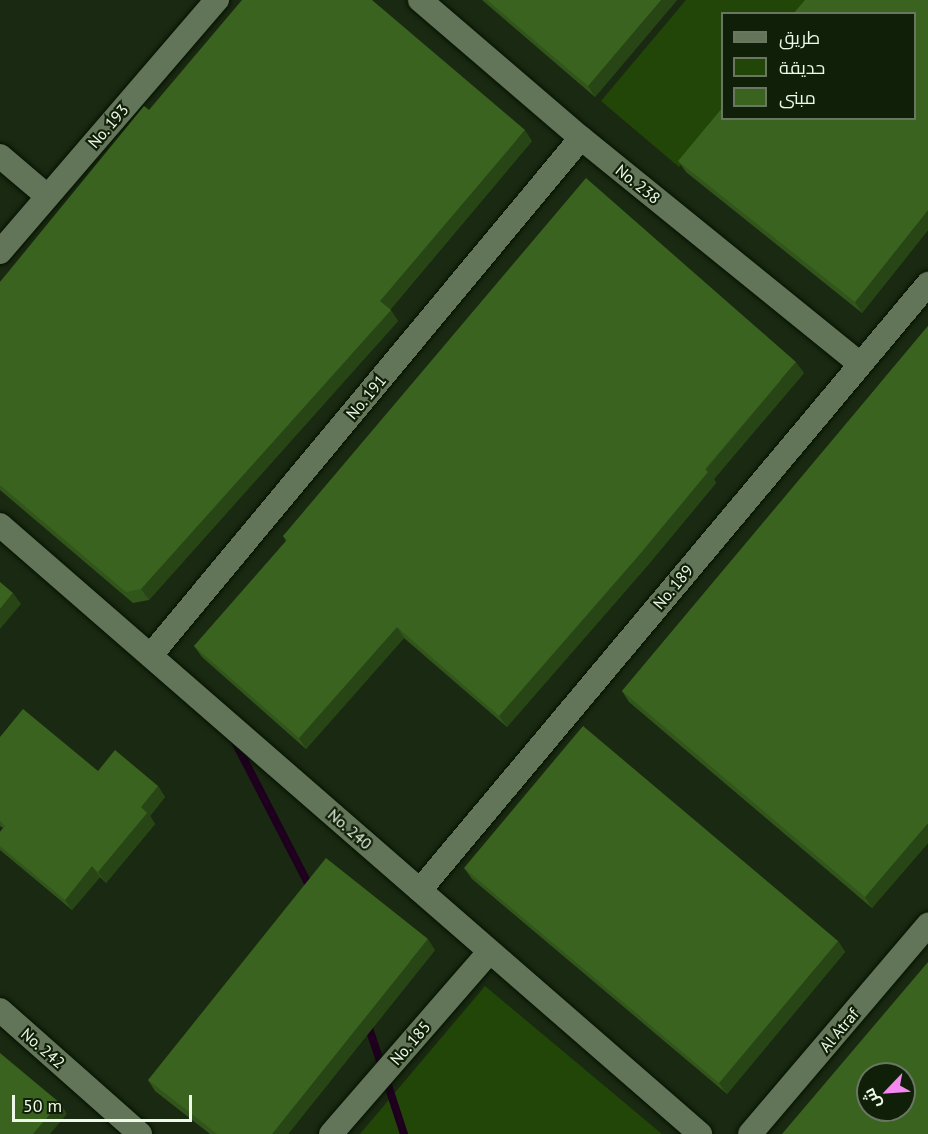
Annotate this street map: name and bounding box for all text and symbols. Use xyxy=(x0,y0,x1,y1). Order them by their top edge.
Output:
legend xyxy=(721,12,916,120)
text: طريق xyxy=(779,26,820,49)
text: حديقة xyxy=(779,56,825,79)
text: مبنى xyxy=(779,86,816,109)
street label: No. 193 xyxy=(83,100,133,152)
street label: No. 238 xyxy=(611,160,665,208)
street label: No. 191 xyxy=(342,371,390,423)
street label: No. 189 xyxy=(649,561,697,613)
street label: No. 240 xyxy=(324,804,376,854)
street label: Al Atraf xyxy=(815,1004,863,1056)
street label: No. 185 xyxy=(385,1017,435,1069)
street label: No. 242 xyxy=(17,1023,69,1073)
north arrow xyxy=(856,1062,916,1122)
scale bar xyxy=(15,1083,195,1121)
text: ش xyxy=(858,1085,885,1112)
text: 50 m xyxy=(23,1094,62,1117)

